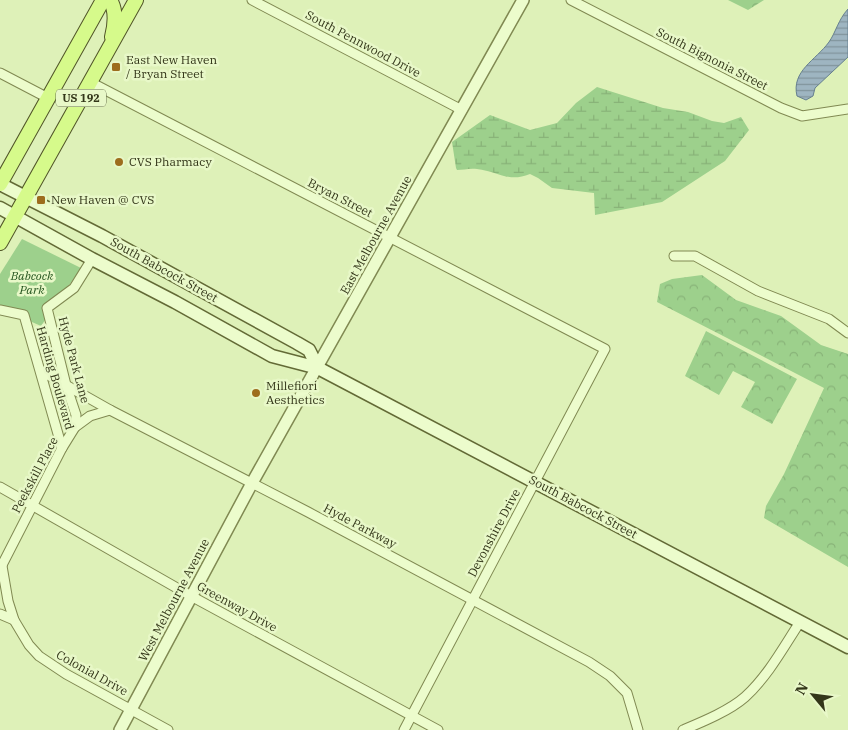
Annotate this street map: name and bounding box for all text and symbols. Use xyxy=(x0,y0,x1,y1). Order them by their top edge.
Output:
street label: South Pennwood Drive xyxy=(303,7,423,80)
street label: South Bignonia Street xyxy=(654,24,770,93)
place label: East New Haven / Bryan Street xyxy=(126,52,217,81)
marker: East New Haven / Bryan Street xyxy=(110,61,122,73)
road number: US 192 xyxy=(56,90,106,106)
place label: CVS Pharmacy xyxy=(129,154,213,169)
marker: CVS Pharmacy xyxy=(113,156,125,168)
street label: East Melbourne Avenue xyxy=(337,173,414,297)
street label: Bryan Street xyxy=(305,175,375,220)
place label: New Haven @ CVS xyxy=(51,192,154,207)
marker: New Haven @ CVS xyxy=(35,194,47,206)
street label: South Babcock Street xyxy=(108,234,220,305)
park label: Babcock Park xyxy=(10,268,54,297)
street label: Hyde Park Lane xyxy=(56,315,93,405)
street label: Harding Boulevard xyxy=(34,324,77,431)
place label: Millefiori Aesthetics xyxy=(266,378,325,407)
marker: Millefiori Aesthetics xyxy=(250,387,262,399)
street label: Peekskill Place xyxy=(8,434,61,515)
street label: South Babcock Street xyxy=(527,472,640,541)
street label: Devonshire Drive xyxy=(464,486,523,579)
street label: Hyde Parkway xyxy=(321,500,400,551)
street label: West Melbourne Avenue xyxy=(135,536,212,664)
street label: Greenway Drive xyxy=(194,578,280,635)
street label: Colonial Drive xyxy=(54,647,131,698)
north arrow xyxy=(788,670,838,720)
text: N xyxy=(791,679,812,698)

